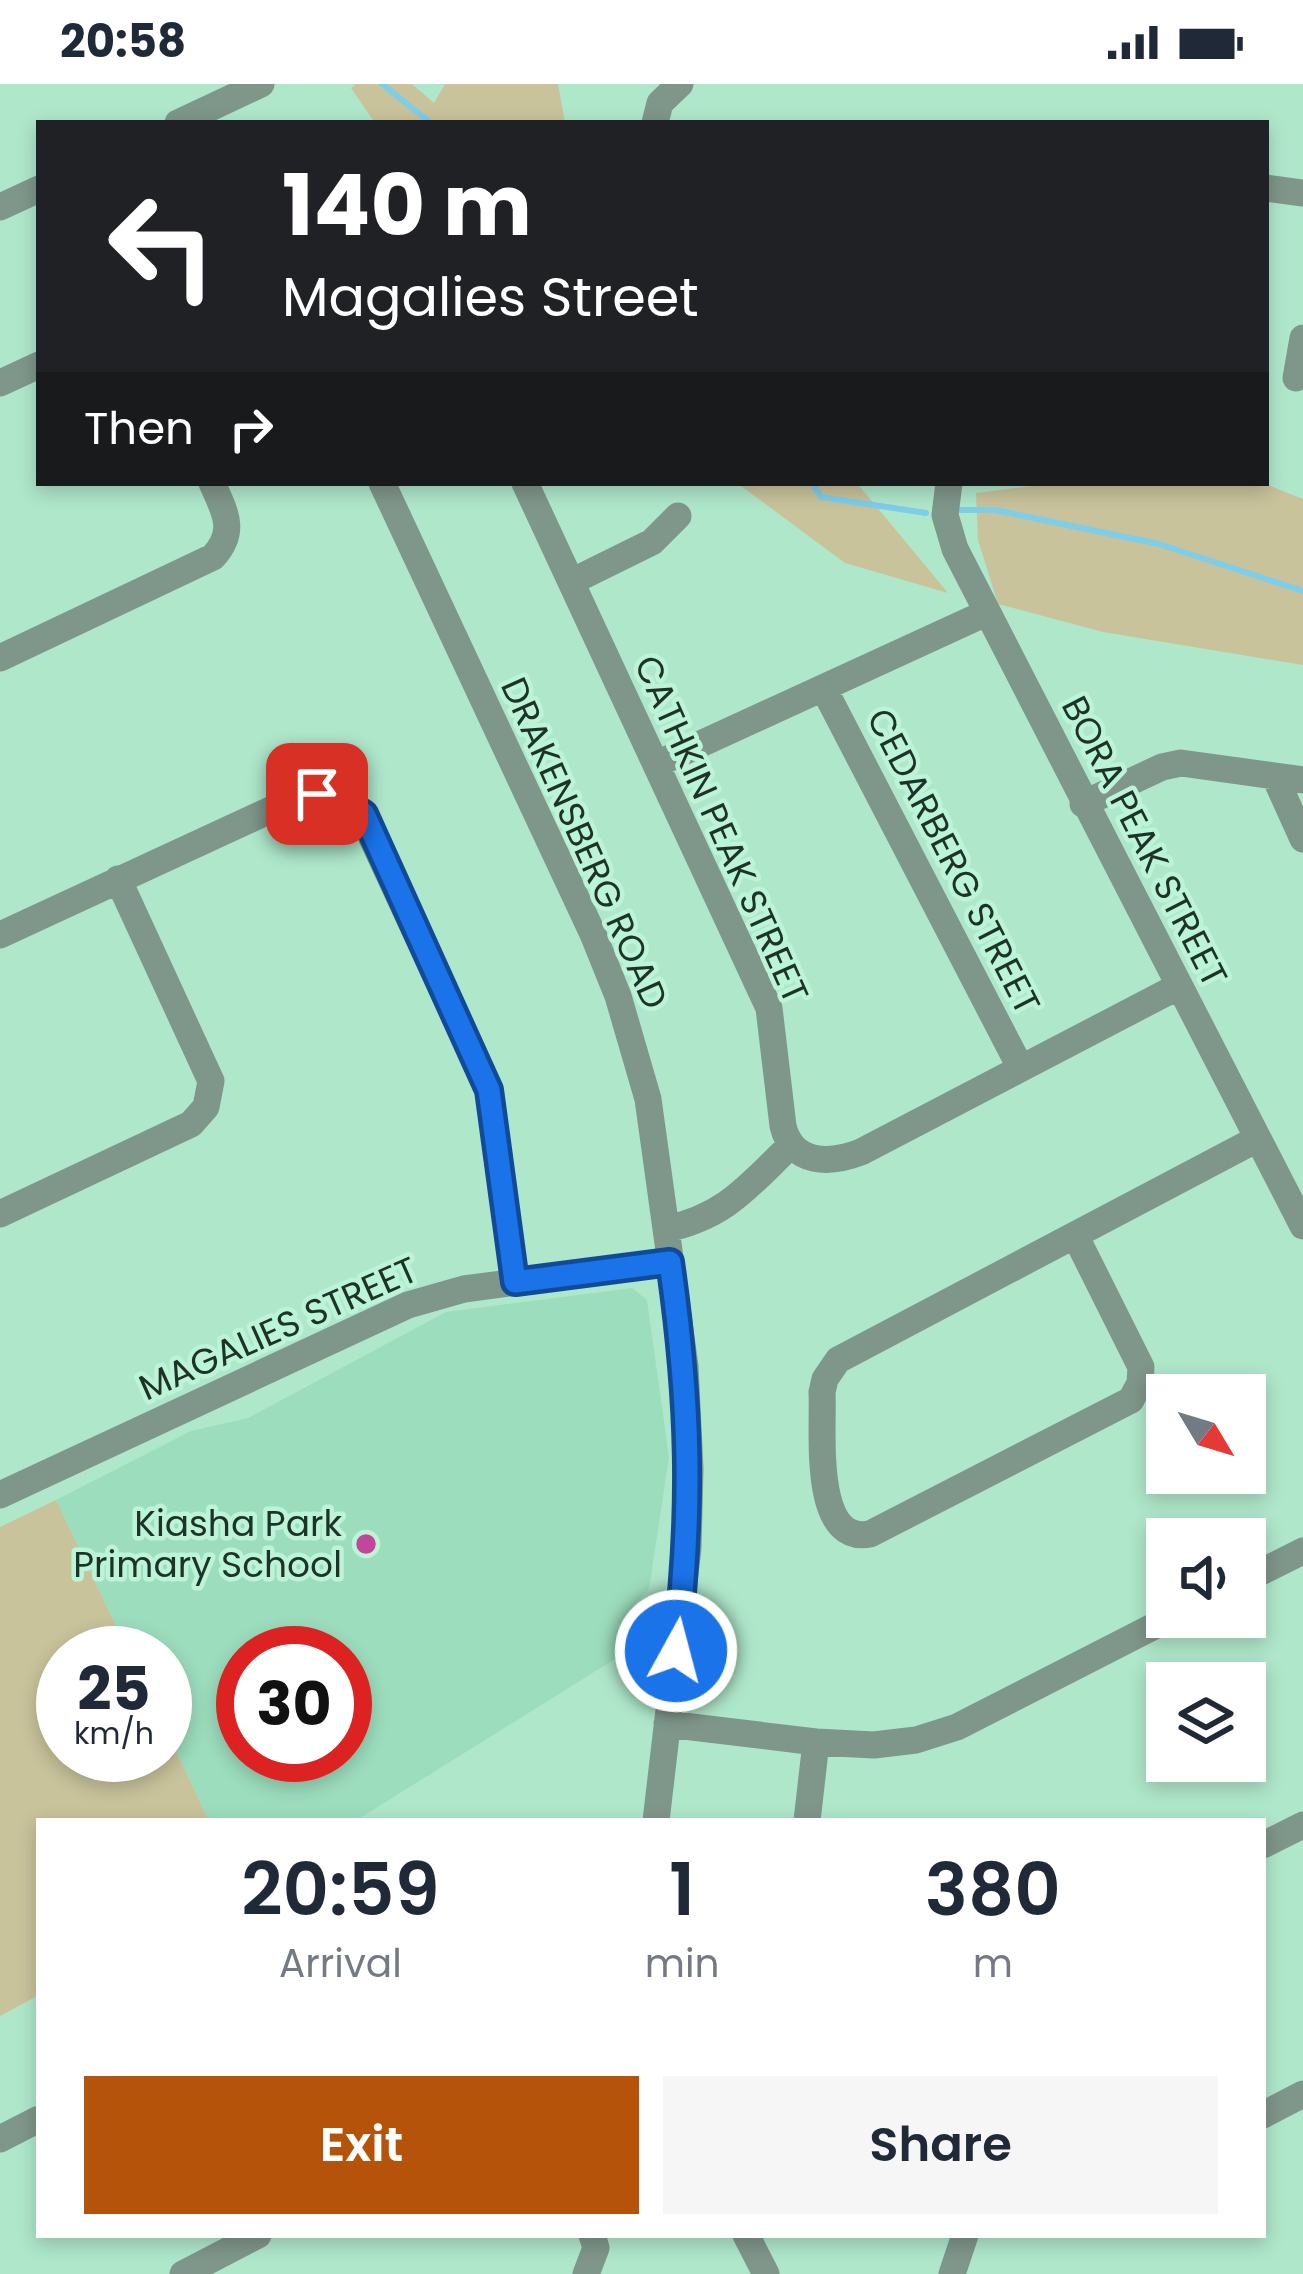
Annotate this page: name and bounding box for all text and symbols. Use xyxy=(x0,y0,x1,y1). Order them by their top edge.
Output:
text: 20:58 xyxy=(60,10,186,73)
text: 140 m xyxy=(282,147,532,264)
icon: left xyxy=(84,168,240,324)
text: Magalies Street xyxy=(282,259,699,335)
icon: right xyxy=(218,396,284,462)
text: Then xyxy=(84,397,194,460)
street label: CATHKIN PEAK STREET xyxy=(622,647,821,1011)
street label: DRAKENSBERG ROAD xyxy=(488,669,681,1017)
street label: BORA PEAK STREET xyxy=(1049,687,1240,995)
street label: CEDARBERG STREET xyxy=(854,700,1053,1023)
pin xyxy=(266,743,368,845)
icon: arrive xyxy=(284,761,350,827)
street label: MAGALIES STREET xyxy=(131,1244,426,1413)
north arrow xyxy=(1146,1374,1266,1494)
map controls xyxy=(1146,1374,1266,1782)
place label: Kiasha Park Primary School xyxy=(73,1498,342,1590)
button: sound xyxy=(1146,1518,1266,1638)
marker: Kiasha Park Primary School xyxy=(353,1531,379,1557)
position arrow xyxy=(613,1588,739,1714)
speed limit sign: 30 xyxy=(216,1626,372,1782)
text: 25 xyxy=(77,1647,151,1731)
button: layers xyxy=(1146,1662,1266,1782)
text: km/h xyxy=(74,1712,154,1755)
text: 20:59 xyxy=(241,1839,439,1940)
text: 1 xyxy=(669,1839,695,1940)
text: 380 xyxy=(925,1839,1061,1940)
text: Arrival xyxy=(279,1936,402,1991)
text: min xyxy=(645,1936,719,1991)
text: m xyxy=(973,1936,1013,1991)
button: Exit xyxy=(84,2076,639,2214)
button: Share xyxy=(663,2076,1218,2214)

